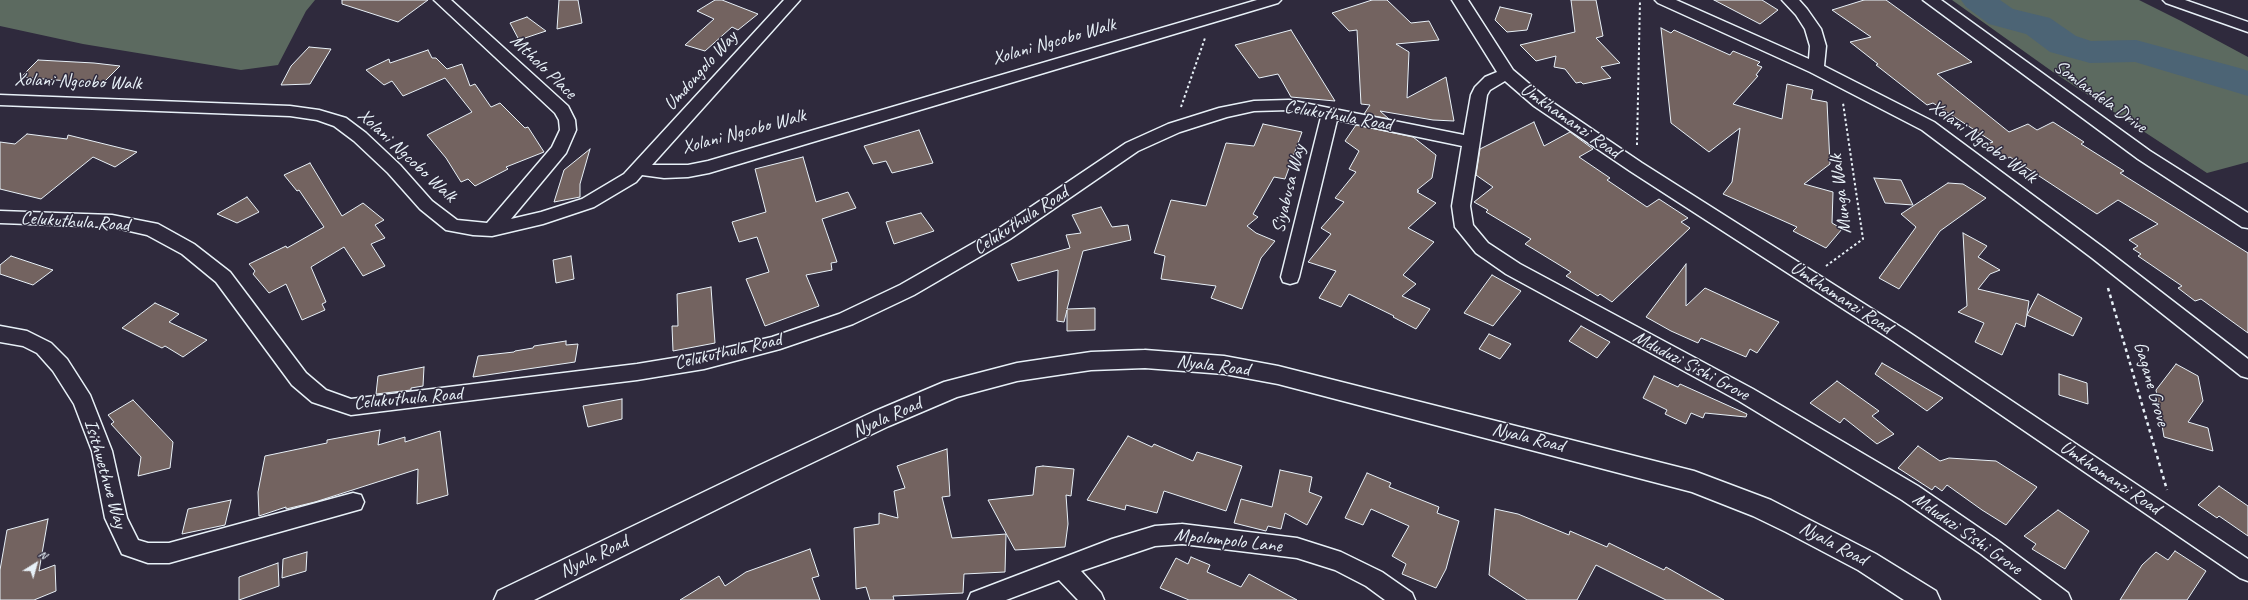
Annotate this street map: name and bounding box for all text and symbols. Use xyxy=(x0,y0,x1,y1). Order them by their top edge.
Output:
street label: Xolani Ngcobo Walk xyxy=(990,13,1118,71)
street label: Umdongolo Way xyxy=(659,27,743,115)
street label: Mtholo Place xyxy=(505,30,581,104)
street label: Somlandela Drive xyxy=(2049,56,2151,138)
street label: Xolani Ngcobo Walk xyxy=(14,68,142,96)
street label: Umkhamanzi Road xyxy=(1516,78,1624,164)
street label: Celukuthula Road xyxy=(1282,95,1394,137)
street label: Xolani Ngcobo Walk xyxy=(1925,95,2041,189)
street label: Xolani Ngcobo Walk xyxy=(353,104,461,208)
street label: Xolani Ngcobo Walk xyxy=(680,105,808,159)
street label: Siyabusa Way xyxy=(1267,143,1311,235)
street label: Munga Walk xyxy=(1825,153,1857,235)
street label: Celukuthula Road xyxy=(969,182,1073,260)
street label: Celukuthula Road xyxy=(20,207,130,237)
street label: Umkhamanzi Road xyxy=(1786,257,1896,339)
street label: Mduduzi Sishi Grove xyxy=(1629,326,1753,406)
street label: Celukuthula Road xyxy=(672,329,784,375)
street label: Gagane Grove xyxy=(2128,339,2174,429)
street label: Nyala Road xyxy=(1175,350,1251,382)
street label: Celukuthula Road xyxy=(353,383,463,415)
street label: Nyala Road xyxy=(849,393,925,443)
street label: Isithwethwe Way xyxy=(79,417,131,531)
street label: Nyala Road xyxy=(1490,418,1566,458)
street label: Umkhamanzi Road xyxy=(2055,436,2165,520)
street label: Mduduzi Sishi Grove xyxy=(1908,488,2026,580)
street label: Nyala Road xyxy=(1795,517,1871,571)
street label: Mpolompolo Lane xyxy=(1173,524,1283,558)
street label: Nyala Road xyxy=(556,531,632,583)
north arrow xyxy=(16,544,56,584)
text: N xyxy=(36,547,50,562)

